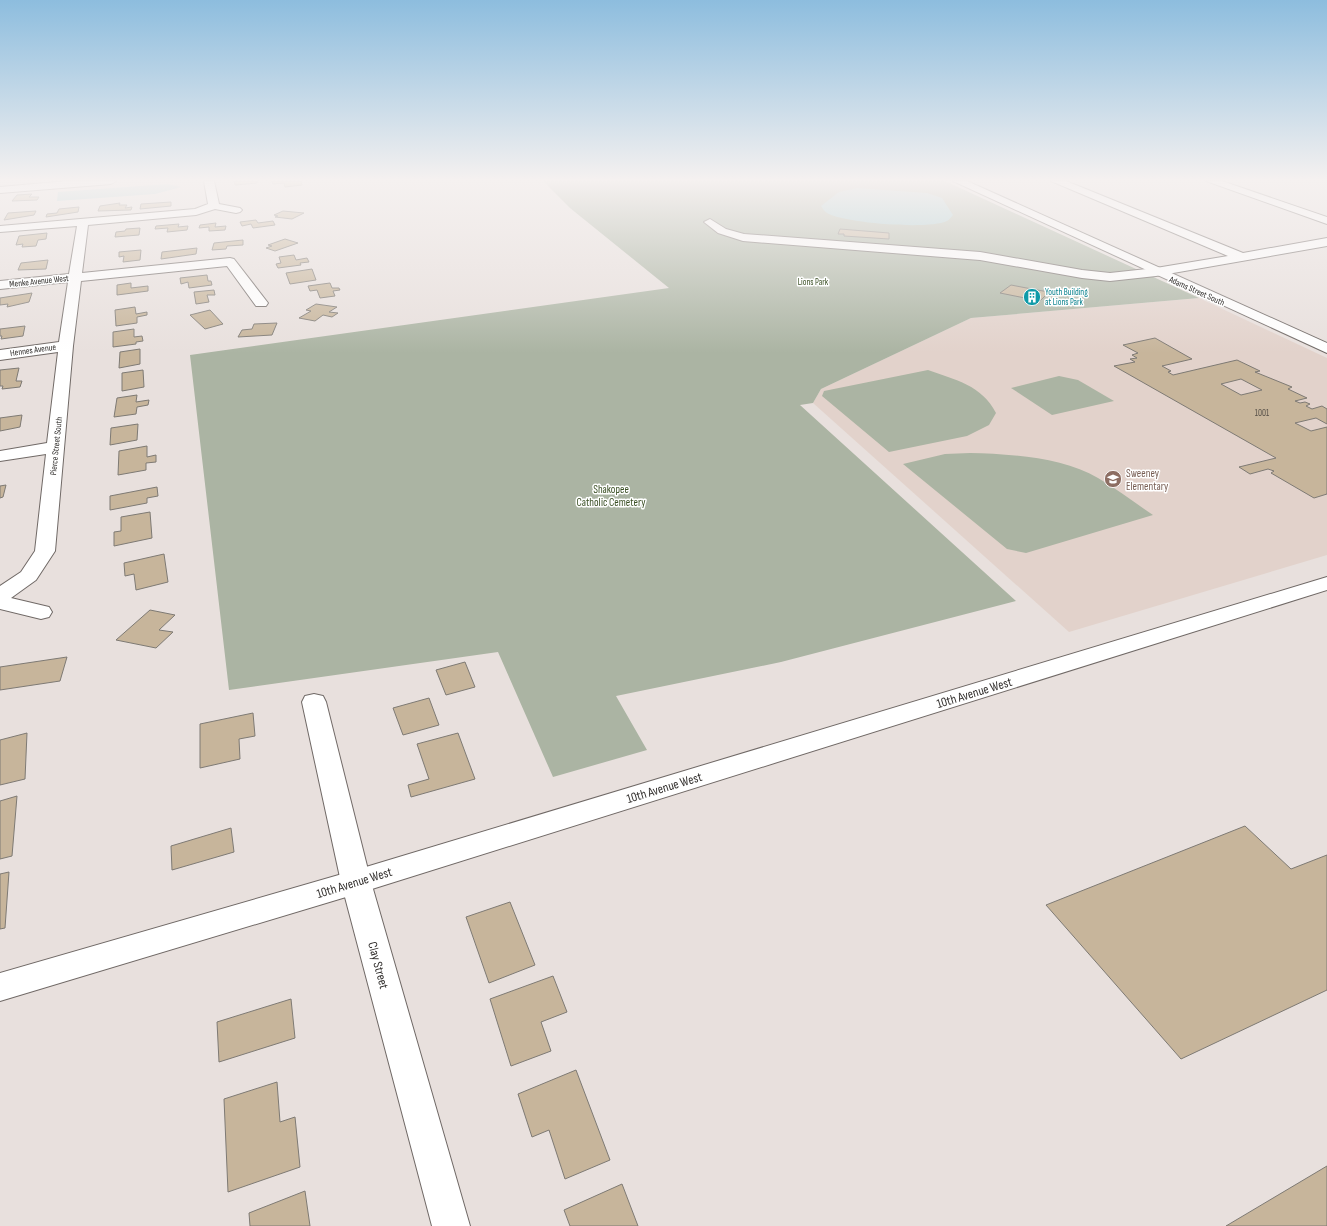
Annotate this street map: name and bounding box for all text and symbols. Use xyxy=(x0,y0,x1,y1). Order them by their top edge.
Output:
street label: Menke Avenue West xyxy=(9,273,70,290)
street label: Adams Street South xyxy=(1166,274,1226,309)
park label: Lions Park xyxy=(798,277,829,288)
building icon: Youth Building at Lions Park xyxy=(1022,287,1042,307)
place label: Youth Building at Lions Park xyxy=(1045,287,1088,308)
street label: Hennes Avenue xyxy=(9,342,57,359)
house number: 1001 xyxy=(1255,408,1270,419)
street label: Pierce Street South xyxy=(48,416,65,476)
place label: Sweeney Elementary xyxy=(1126,467,1169,493)
school or university icon: Sweeney Elementary xyxy=(1103,469,1123,489)
park label: Shakopee Catholic Cemetery xyxy=(577,483,646,509)
street label: 10th Avenue West xyxy=(935,674,1014,712)
street label: 10th Avenue West xyxy=(625,769,704,807)
street label: 10th Avenue West xyxy=(315,864,394,902)
street label: Clay Street xyxy=(364,940,392,991)

